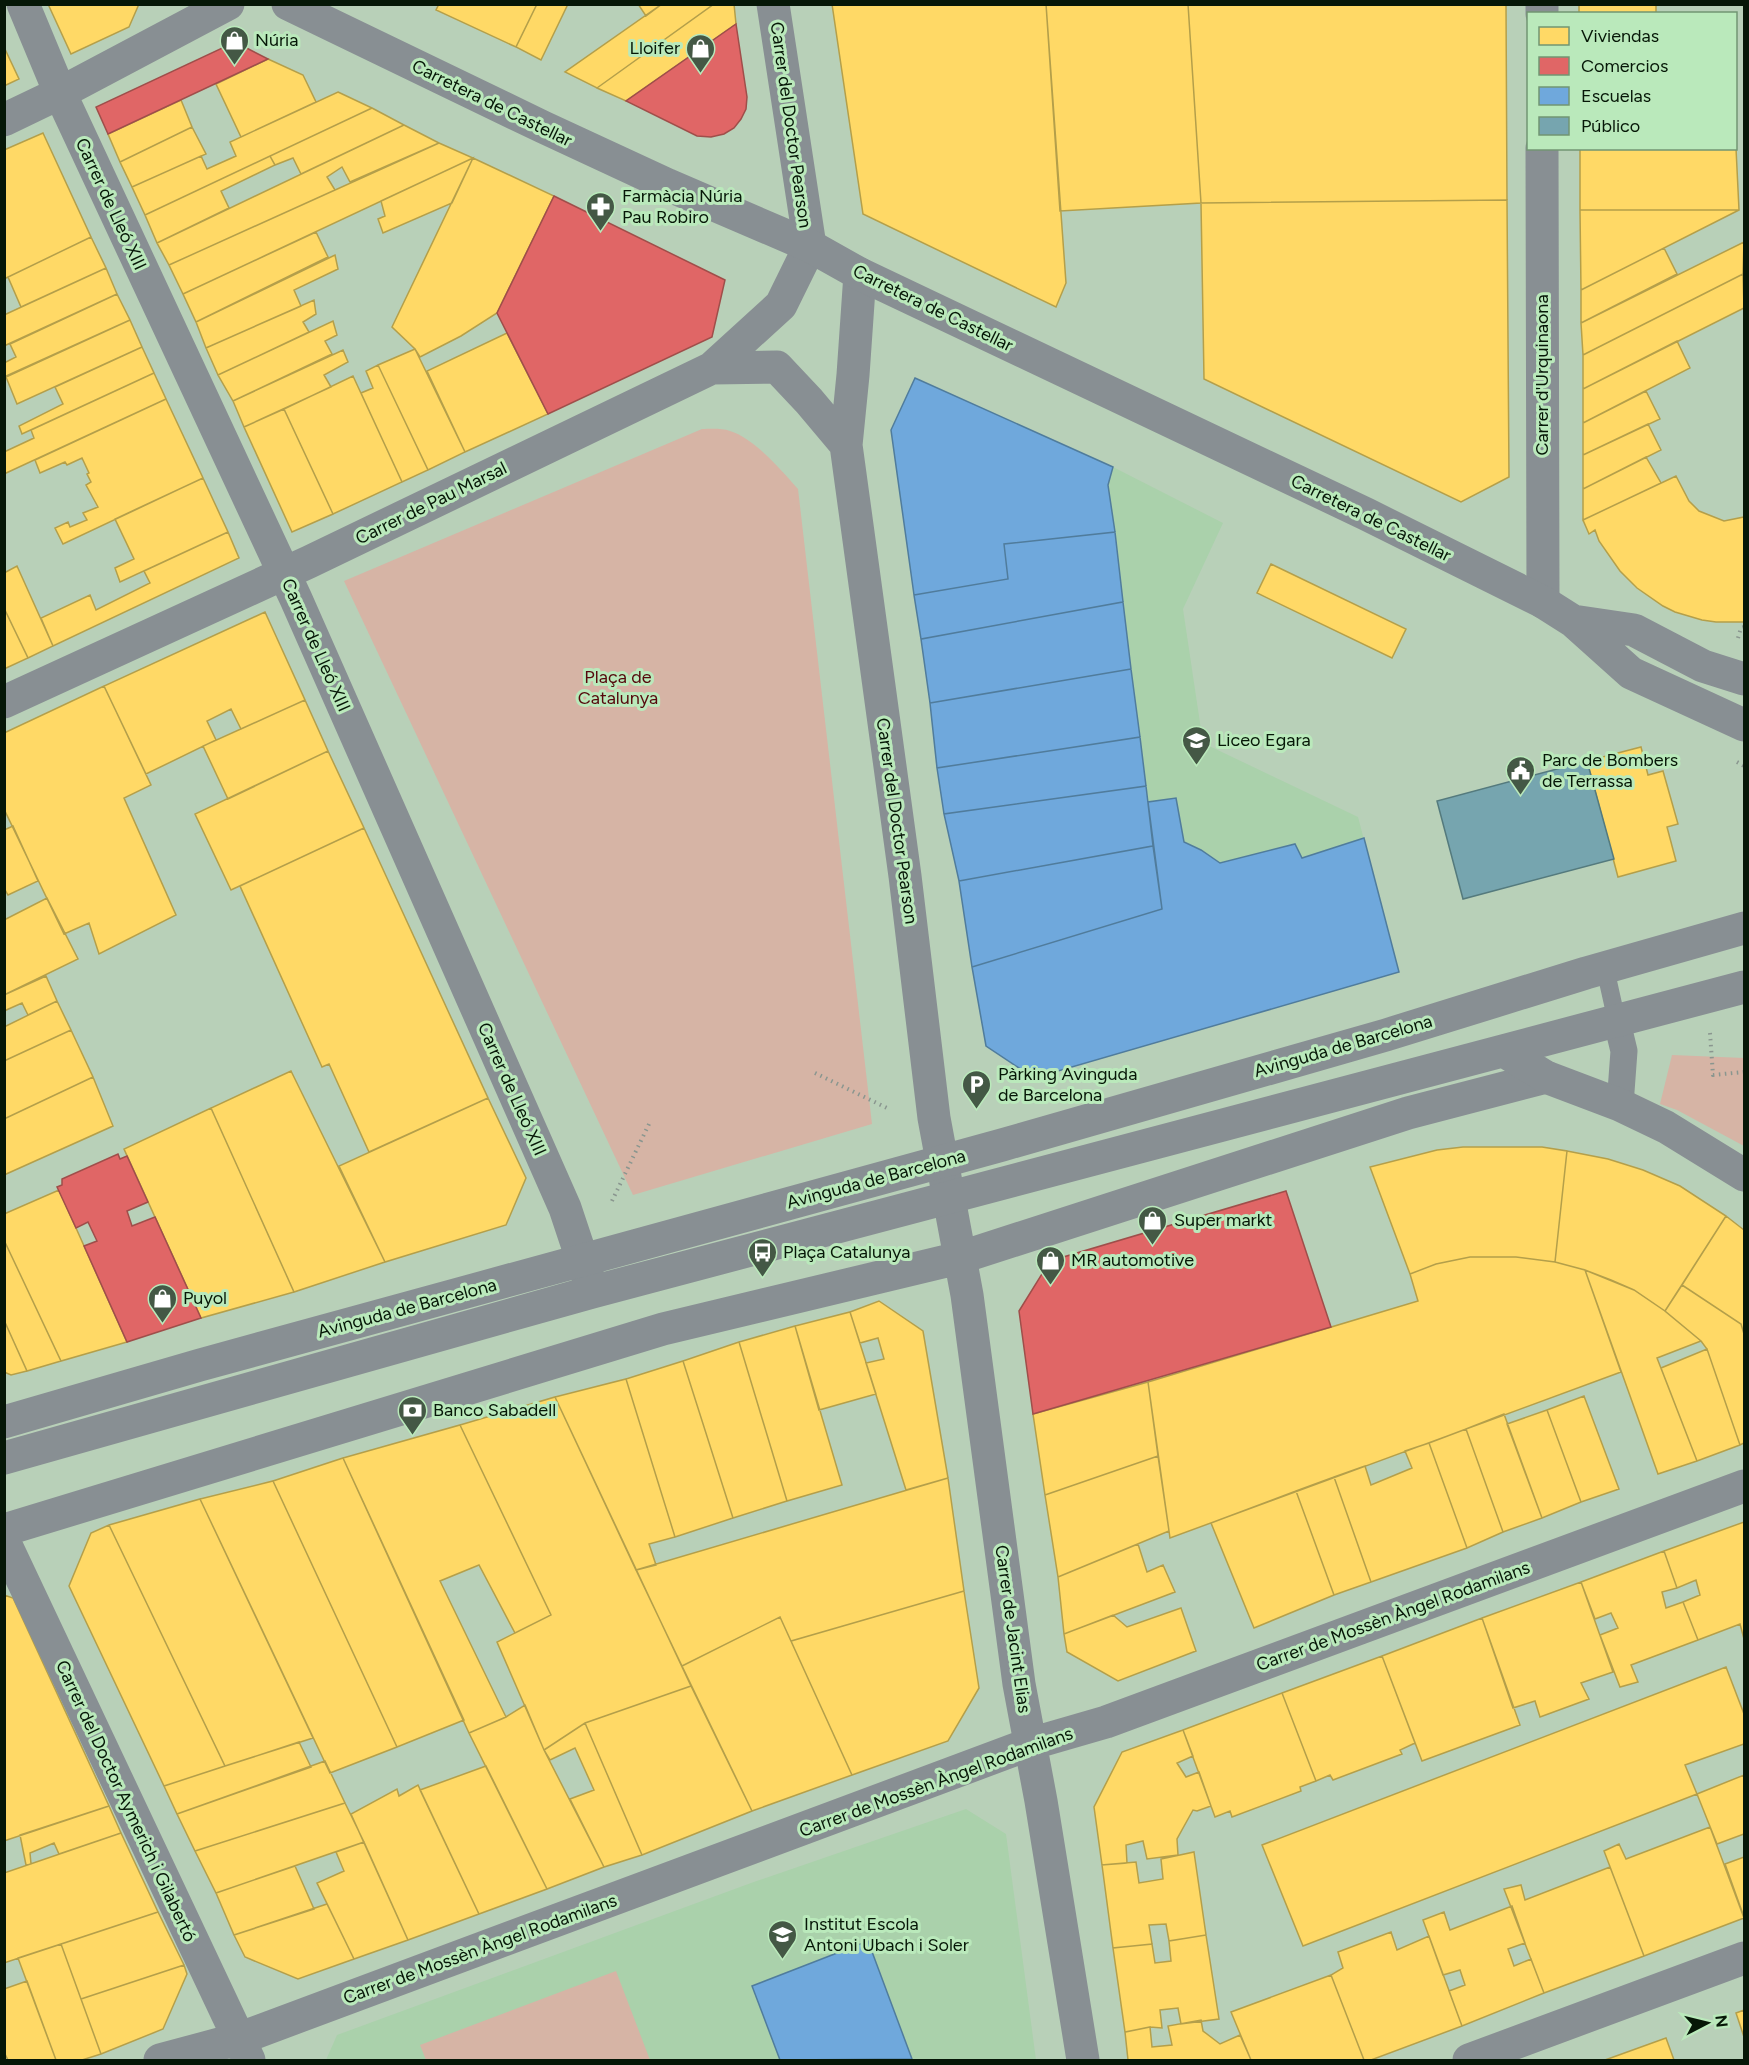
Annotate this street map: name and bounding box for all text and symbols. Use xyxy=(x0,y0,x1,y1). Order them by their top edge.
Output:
legend xyxy=(1527,12,1737,150)
street label: Carrer del Doctor Pearson xyxy=(766,20,816,230)
shop icon: Núria xyxy=(218,24,250,66)
text: Viviendas xyxy=(1581,25,1659,47)
place label: Núria xyxy=(255,29,298,51)
shop icon: Lloifer xyxy=(685,32,717,74)
place label: Lloifer xyxy=(630,37,680,59)
street label: Carretera de Castellar xyxy=(408,55,576,151)
text: Comercios xyxy=(1581,55,1668,77)
text: Escuelas xyxy=(1581,85,1651,107)
text: Público xyxy=(1581,115,1640,137)
street label: Carrer de Lleó XIII xyxy=(71,134,151,274)
place label: Farmàcia Núria Pau Robiro xyxy=(622,185,742,228)
pharmacy icon: Farmàcia Núria Pau Robiro xyxy=(585,190,617,232)
street label: Carretera de Castellar xyxy=(849,260,1017,356)
street label: Carrer d'Urquinaona xyxy=(1531,294,1553,456)
street label: Carrer de Pau Marsal xyxy=(352,457,510,549)
street label: Carretera de Castellar xyxy=(1287,470,1455,566)
street label: Carrer de Lleó XIII xyxy=(277,575,355,715)
park label: Plaça de Catalunya xyxy=(578,666,658,709)
street label: Carrer del Doctor Pearson xyxy=(872,716,922,926)
school or university icon: Liceo Egara xyxy=(1180,724,1212,766)
place label: Liceo Egara xyxy=(1217,729,1311,751)
place label: Parc de Bombers de Terrassa xyxy=(1542,749,1678,792)
public building icon: Parc de Bombers de Terrassa xyxy=(1505,754,1537,796)
street label: Avinguda de Barcelona xyxy=(1251,1010,1435,1082)
street label: Carrer de Lleó XIII xyxy=(473,1019,551,1159)
place label: Pàrking Avinguda de Barcelona xyxy=(998,1063,1137,1106)
parking icon: Pàrking Avinguda de Barcelona xyxy=(961,1068,993,1110)
street label: Avinguda de Barcelona xyxy=(784,1144,968,1214)
shop icon: Super markt xyxy=(1137,1204,1169,1246)
place label: Super markt xyxy=(1174,1209,1272,1231)
bus stop icon: Plaça Catalunya xyxy=(746,1236,778,1278)
place label: Plaça Catalunya xyxy=(783,1241,910,1263)
shop icon: MR automotive xyxy=(1034,1244,1066,1286)
place label: MR automotive xyxy=(1071,1249,1194,1271)
street label: Avinguda de Barcelona xyxy=(315,1273,499,1343)
shop icon: Puyol xyxy=(146,1282,178,1324)
place label: Puyol xyxy=(183,1287,227,1309)
bank icon: Banco Sabadell xyxy=(396,1394,428,1436)
place label: Banco Sabadell xyxy=(433,1399,556,1421)
street label: Carrer de Jacint Elias xyxy=(990,1544,1036,1714)
street label: Carrer de Mossèn Àngel Rodamilans xyxy=(1253,1556,1533,1676)
street label: Carrer del Doctor Aymerich i Gilabertó xyxy=(51,1657,201,1945)
street label: Carrer de Mossèn Àngel Rodamilans xyxy=(796,1722,1076,1842)
street label: Carrer de Mossèn Àngel Rodamilans xyxy=(340,1889,620,2009)
place label: Institut Escola Antoni Ubach i Soler xyxy=(804,1913,969,1956)
school or university icon: Institut Escola Antoni Ubach i Soler xyxy=(767,1918,799,1960)
north arrow xyxy=(1677,1993,1737,2053)
text: N xyxy=(1711,2014,1732,2029)

